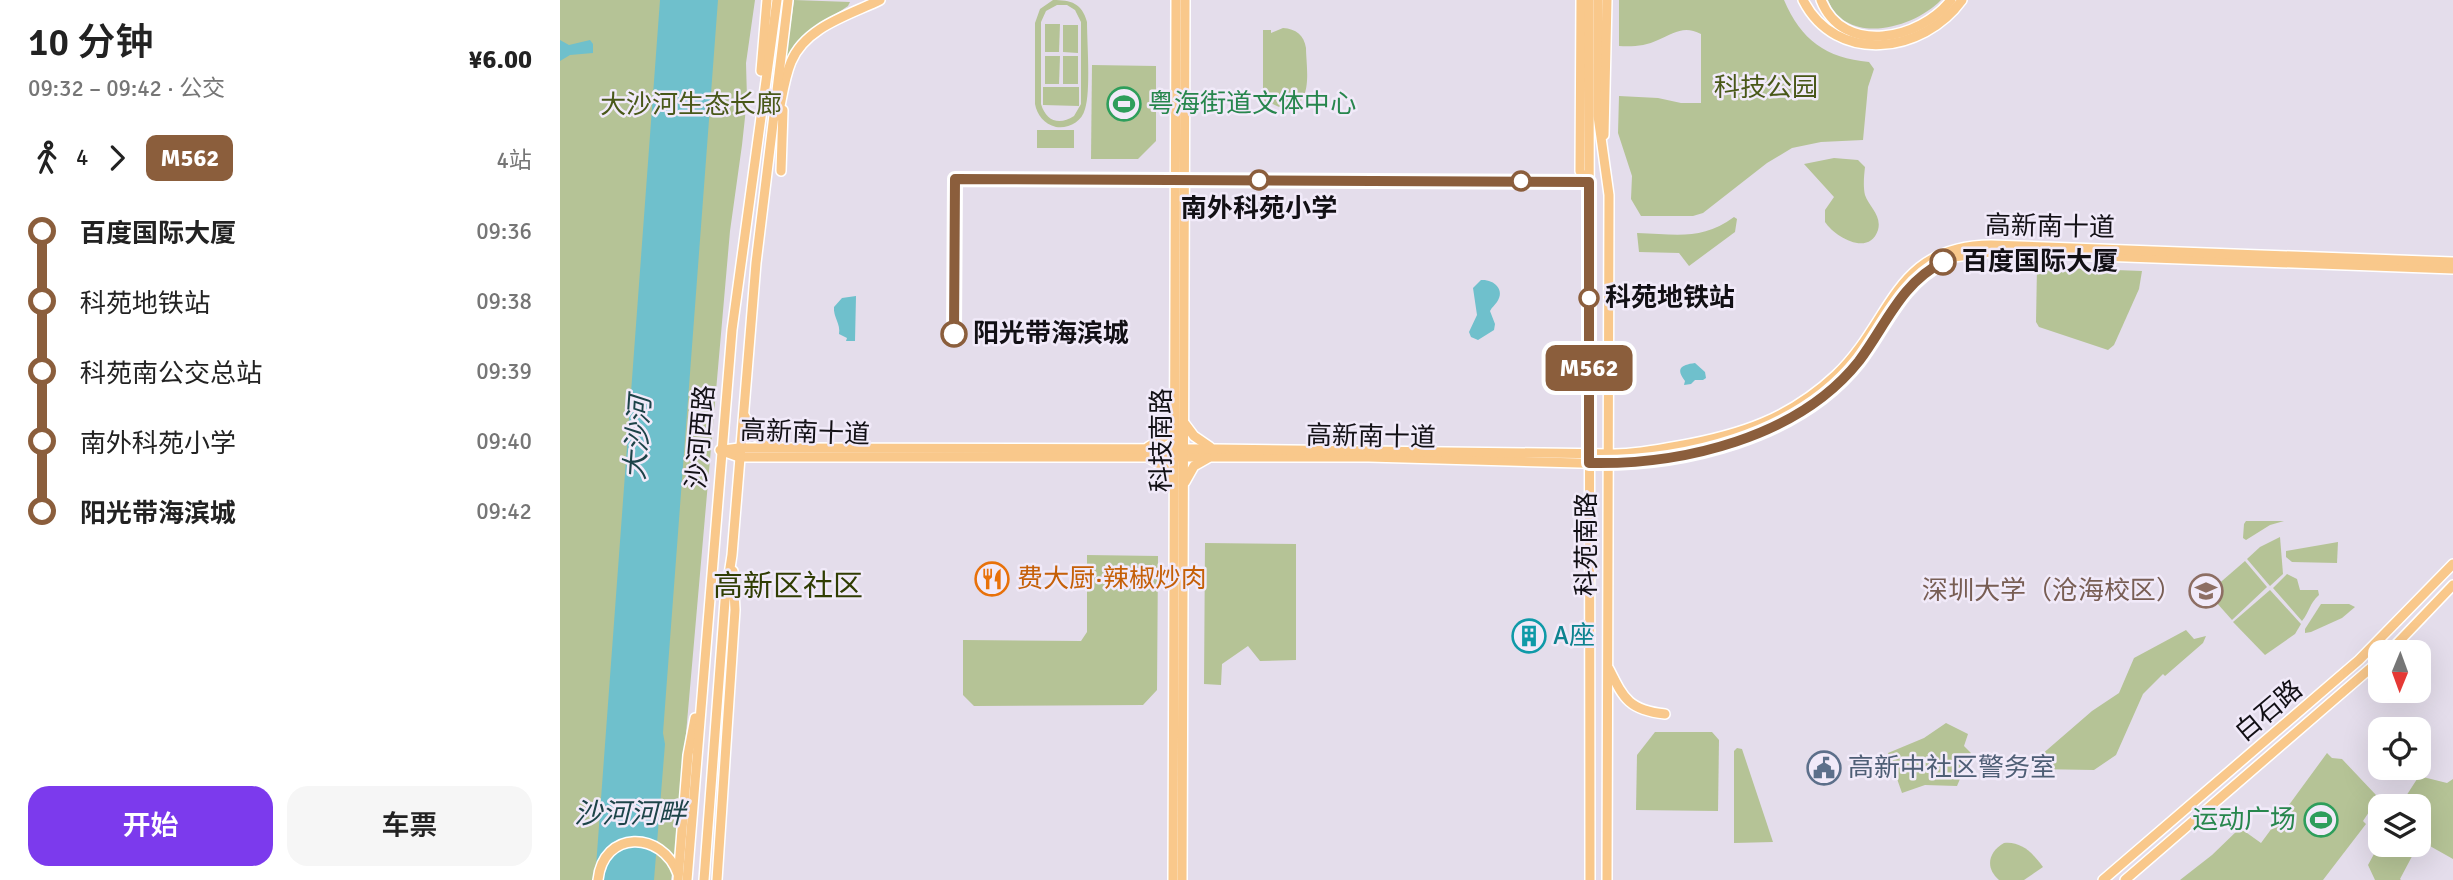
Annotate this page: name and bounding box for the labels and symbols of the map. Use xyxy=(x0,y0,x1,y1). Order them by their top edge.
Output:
park label: 科技公园 xyxy=(1714,72,1818,104)
sports icon: 粤海街道文体中心 xyxy=(1105,85,1143,123)
place label: 粤海街道文体中心 xyxy=(1148,88,1356,120)
park label: 大沙河生态长廊 xyxy=(600,89,782,121)
marker: 南外科苑小学 xyxy=(1249,170,1269,190)
unlabelled marker xyxy=(1511,171,1531,191)
place label: 南外科苑小学 xyxy=(1181,193,1337,225)
street label: 高新南十道 xyxy=(1985,210,2115,244)
place label: 百度国际大厦 xyxy=(1962,246,2118,278)
marker: 百度国际大厦 xyxy=(1930,249,1956,275)
place label: 科苑地铁站 xyxy=(1605,282,1735,314)
marker: 科苑地铁站 xyxy=(1579,288,1599,308)
place label: 阳光带海滨城 xyxy=(973,318,1129,350)
marker: 阳光带海滨城 xyxy=(941,321,967,347)
line badge: M562 xyxy=(1540,345,1638,391)
street label: 沙河西路 xyxy=(681,384,721,490)
street label: 科技南路 xyxy=(1146,388,1178,492)
water label: 大沙河 xyxy=(618,390,658,481)
street label: 高新南十道 xyxy=(739,415,871,451)
street label: 高新南十道 xyxy=(1306,420,1436,454)
street label: 科苑南路 xyxy=(1571,492,1603,596)
restaurant icon: 费大厨·辣椒炒肉 xyxy=(973,560,1011,598)
place label: 费大厨·辣椒炒肉 xyxy=(1017,563,1207,595)
district label: 高新区社区 xyxy=(713,568,863,605)
school or university icon: 深圳大学（沧海校区） xyxy=(2187,572,2225,610)
place label: 深圳大学（沧海校区） xyxy=(1922,575,2182,607)
building icon: A座 xyxy=(1510,617,1548,655)
place label: A座 xyxy=(1553,620,1595,652)
north arrow xyxy=(2368,640,2431,704)
street label: 白石路 xyxy=(2229,674,2309,748)
public building icon: 高新中社区警务室 xyxy=(1805,749,1843,787)
place label: 高新中社区警务室 xyxy=(1848,752,2056,784)
water label: 沙河河畔 xyxy=(574,797,690,831)
sports icon: 运动广场 xyxy=(2302,801,2340,839)
place label: 运动广场 xyxy=(2192,804,2296,836)

